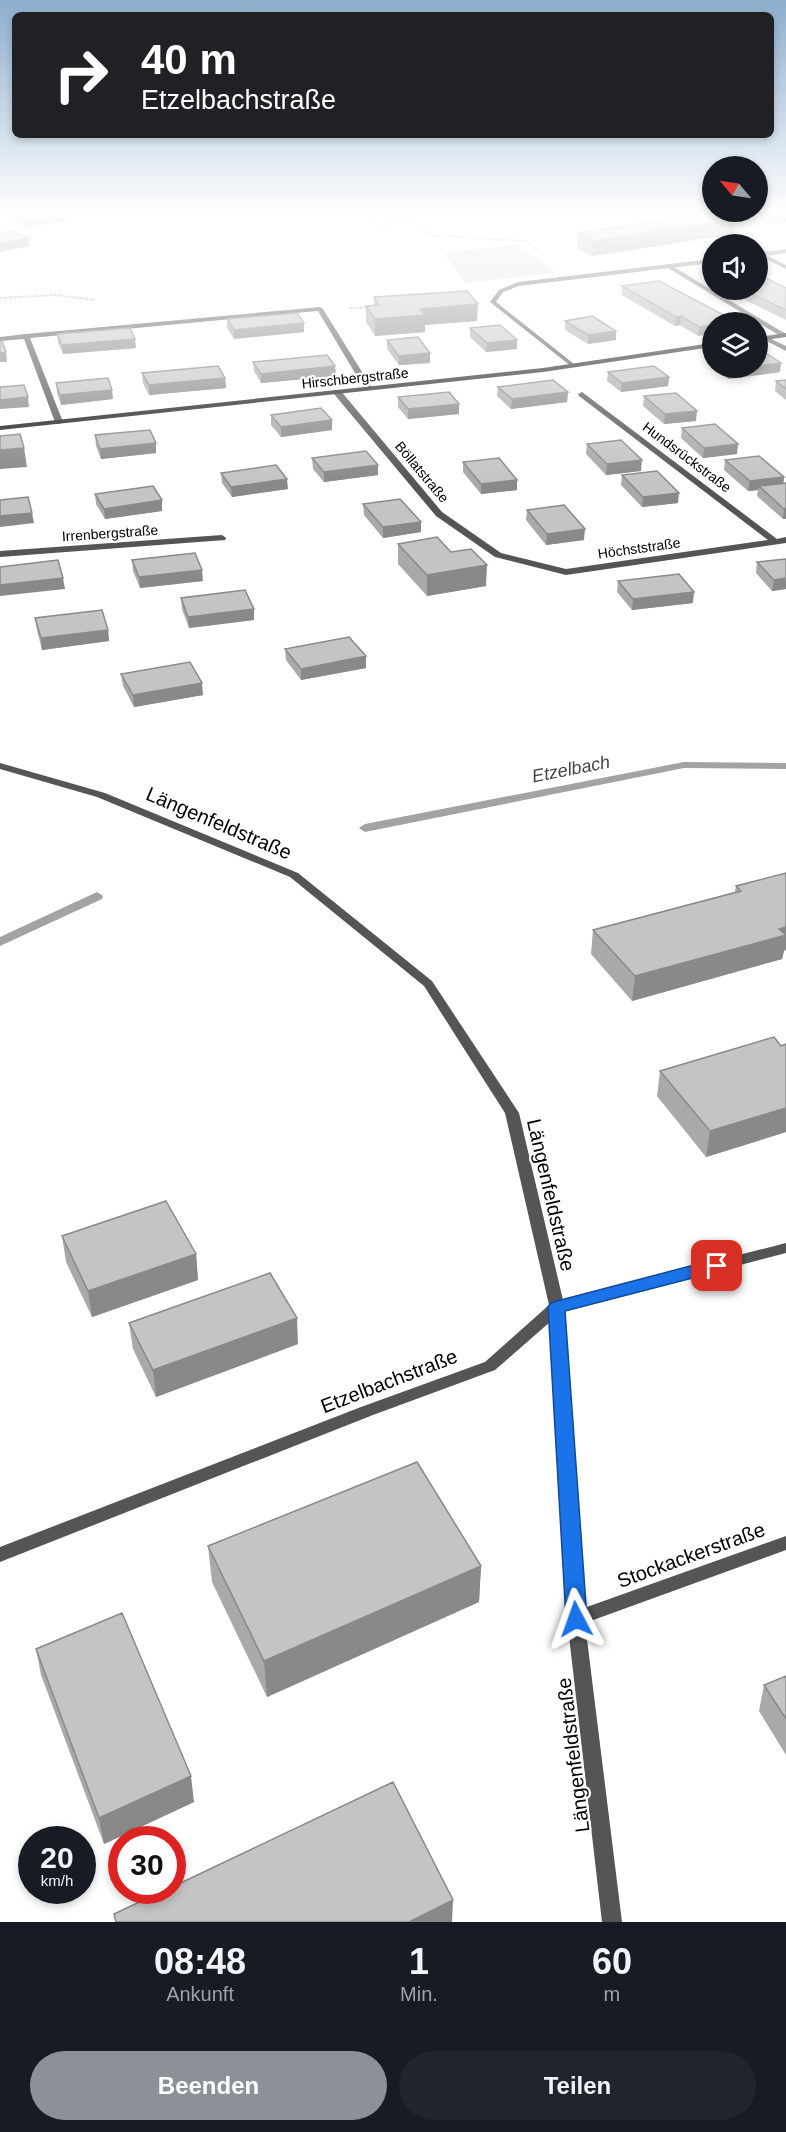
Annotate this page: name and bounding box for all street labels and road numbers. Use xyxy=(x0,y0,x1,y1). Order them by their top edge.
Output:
street label: Hirschbergstraße xyxy=(301,364,409,392)
street label: Hundsrückstraße xyxy=(640,419,735,496)
street label: Böllatstraße xyxy=(392,438,452,506)
street label: Irrenbergstraße xyxy=(61,522,159,544)
street label: Höchststraße xyxy=(597,534,682,562)
street label: Längenfeldstraße xyxy=(143,782,295,864)
street label: Längenfeldstraße xyxy=(523,1117,579,1273)
street label: Etzelbachstraße xyxy=(318,1345,460,1417)
street label: Stockackerstraße xyxy=(614,1518,768,1592)
street label: Längenfeldstraße xyxy=(553,1676,593,1834)

